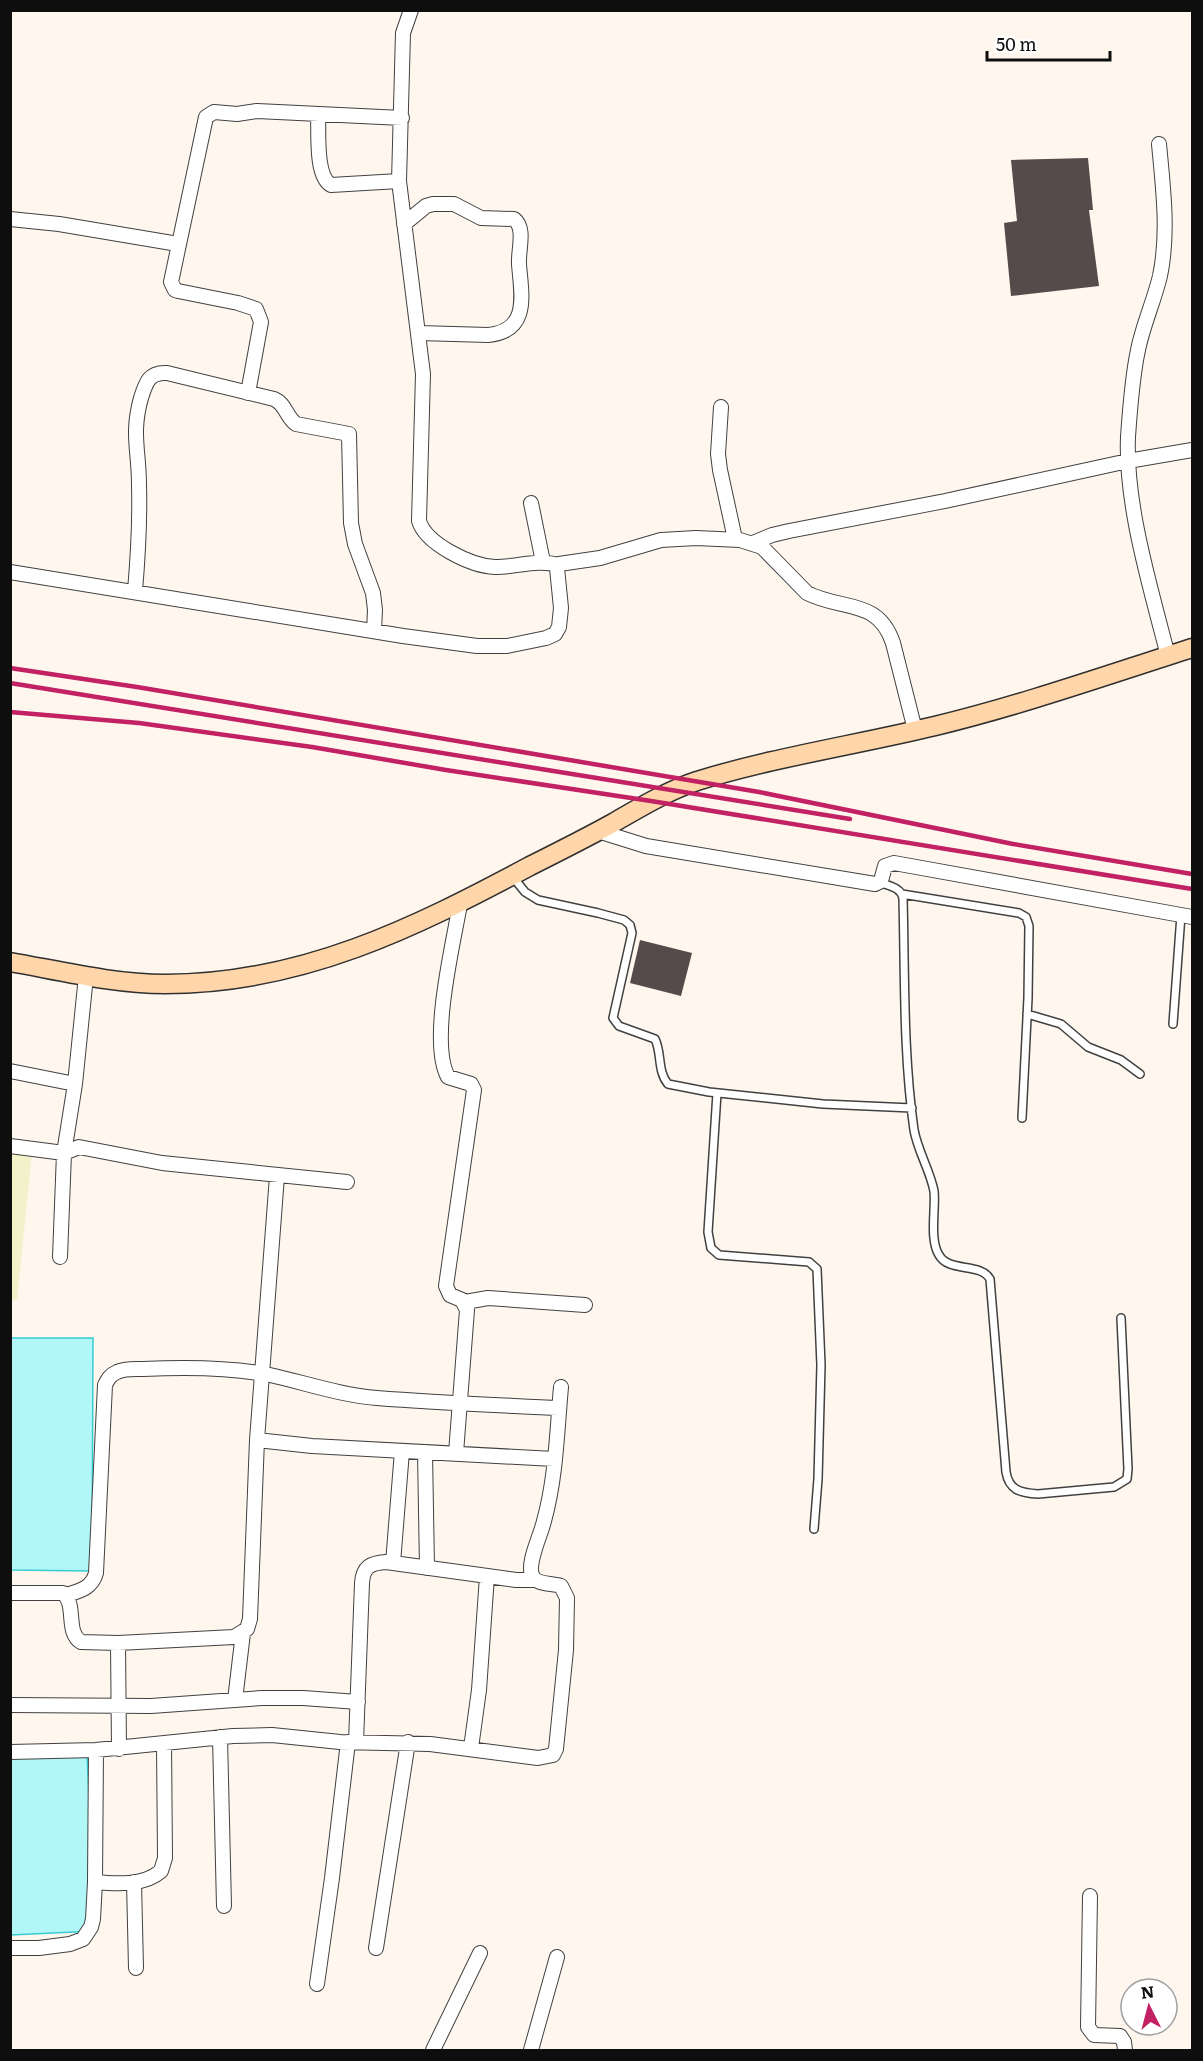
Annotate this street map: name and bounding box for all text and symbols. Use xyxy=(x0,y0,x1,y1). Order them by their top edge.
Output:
scale bar xyxy=(987,24,1110,62)
text: 50 m xyxy=(996,30,1037,57)
north arrow xyxy=(1119,1977,1179,2037)
text: N xyxy=(1139,1978,1155,2004)

